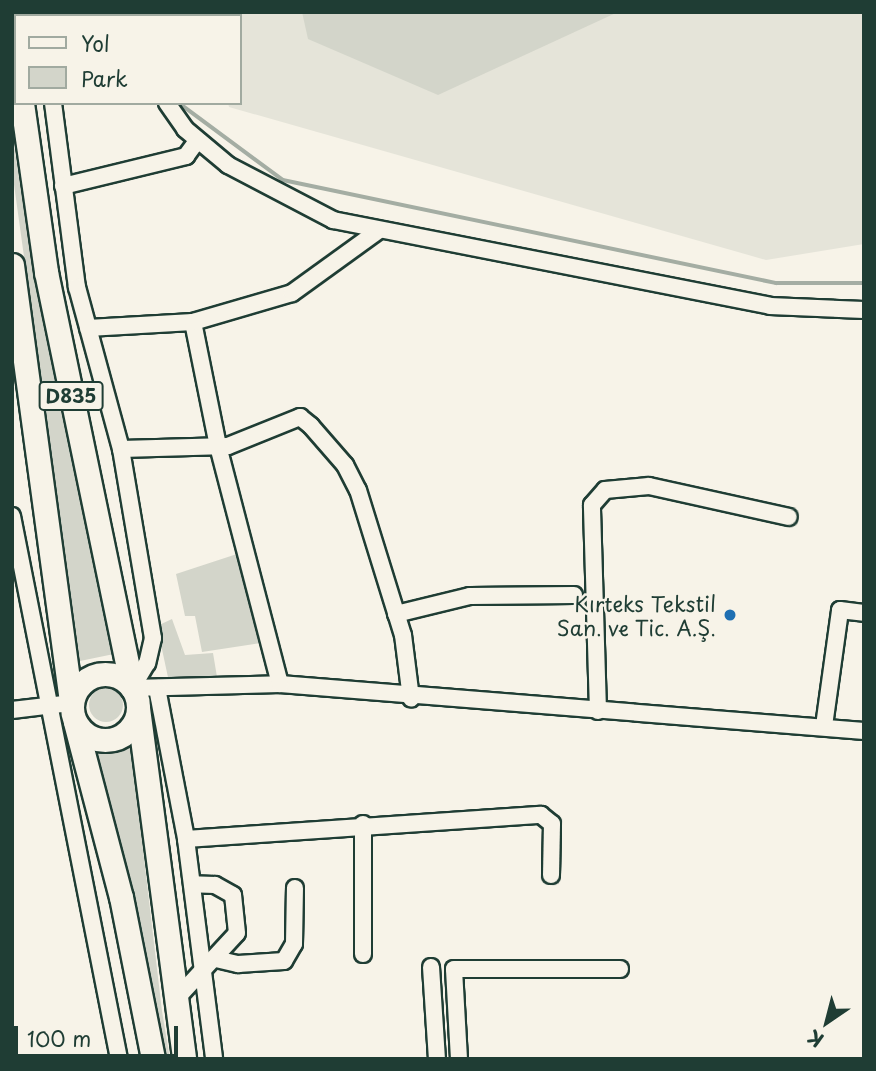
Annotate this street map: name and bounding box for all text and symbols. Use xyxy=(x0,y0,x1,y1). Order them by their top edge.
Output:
legend xyxy=(14,14,242,105)
text: Yol xyxy=(81,27,110,59)
text: Park xyxy=(81,62,128,94)
road number: D835 xyxy=(38,380,104,412)
place label: Kırteks Tekstil San. ve Tic. A.Ş. xyxy=(553,590,716,640)
marker: Kırteks Tekstil San. ve Tic. A.Ş. xyxy=(722,607,738,623)
north arrow xyxy=(792,987,862,1057)
scale bar xyxy=(18,1012,182,1056)
text: 100 m xyxy=(27,1022,91,1054)
text: K xyxy=(801,1024,829,1055)

